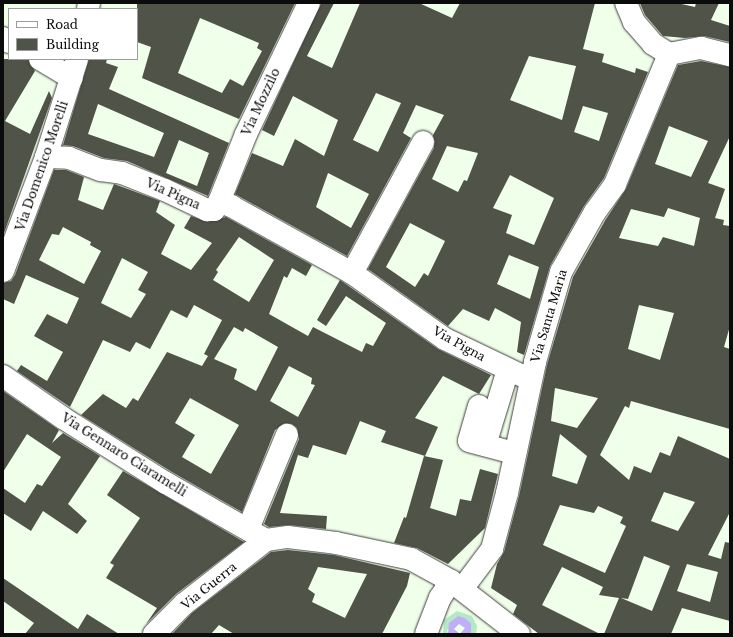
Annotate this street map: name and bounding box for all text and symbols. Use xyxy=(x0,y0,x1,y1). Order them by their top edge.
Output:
legend xyxy=(8,8,138,60)
text: Road xyxy=(46,17,78,32)
text: Building xyxy=(46,37,99,52)
street label: Via Mozzilo xyxy=(239,66,283,138)
street label: Via Domenico Morelli xyxy=(13,99,71,233)
street label: Via Pigna xyxy=(144,176,202,212)
street label: Via Santa Maria xyxy=(528,268,570,364)
street label: Via Pigna xyxy=(430,324,488,364)
street label: Via Gennaro Ciaramelli xyxy=(59,410,189,500)
street label: Via Guerra xyxy=(178,559,240,613)

